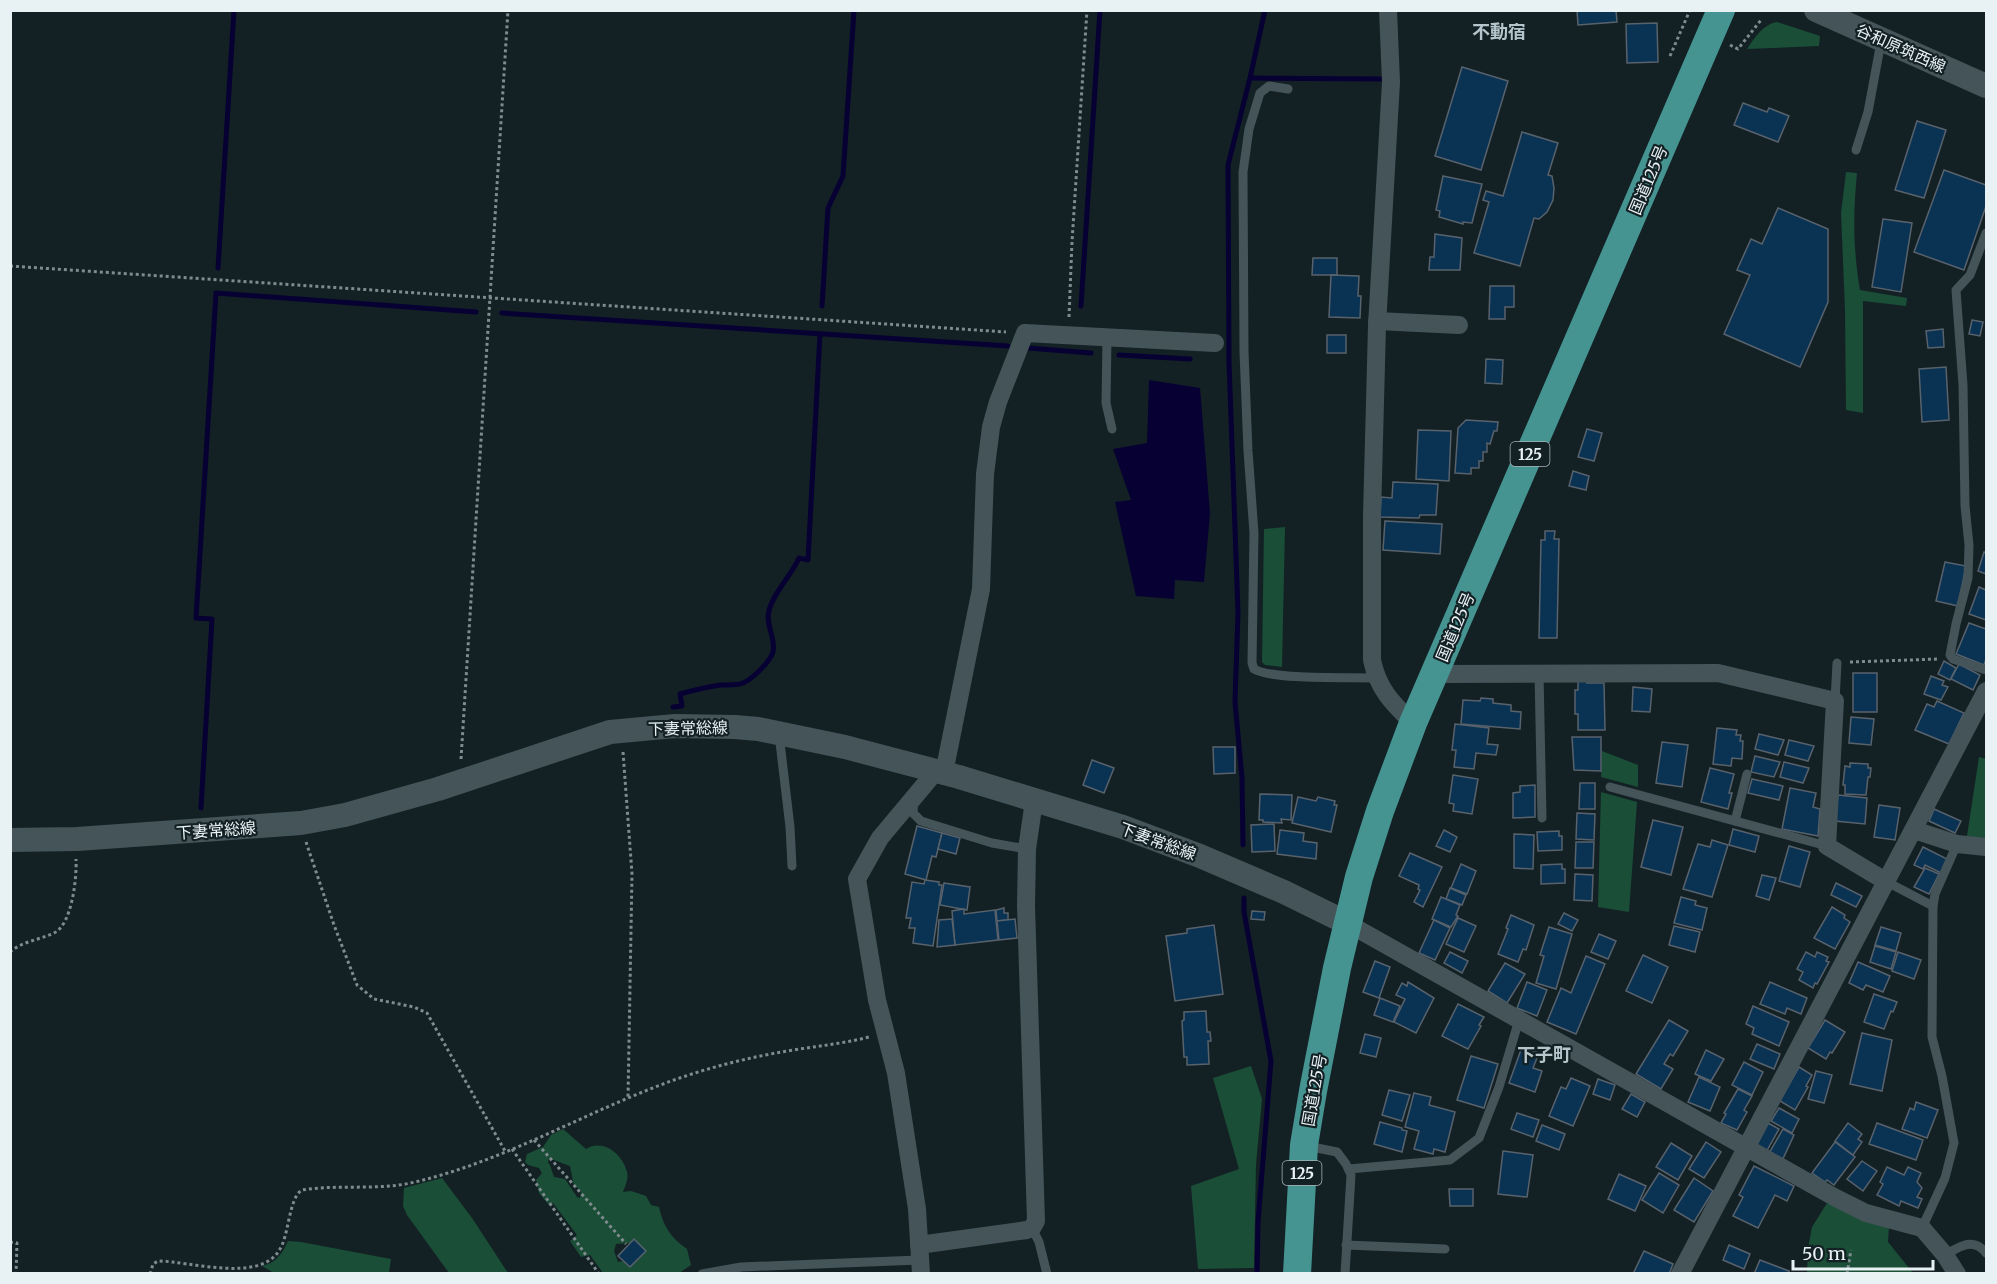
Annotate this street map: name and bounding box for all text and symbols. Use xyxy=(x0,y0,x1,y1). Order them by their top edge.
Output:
street label: 谷和原筑西線 xyxy=(1853,19,1949,77)
district label: 不動宿 xyxy=(1472,20,1526,43)
street label: 国道125号 xyxy=(1624,142,1672,218)
road number: 125 xyxy=(1510,442,1550,466)
street label: 国道125号 xyxy=(1431,589,1479,665)
street label: 下妻常総線 xyxy=(648,717,728,739)
street label: 下妻常総線 xyxy=(175,817,257,843)
street label: 下妻常総線 xyxy=(1117,818,1199,864)
district label: 下子町 xyxy=(1517,1043,1571,1066)
street label: 国道125号 xyxy=(1298,1052,1330,1128)
road number: 125 xyxy=(1282,1161,1322,1185)
scale bar xyxy=(1793,1233,1932,1271)
text: 50 m xyxy=(1802,1242,1846,1265)

